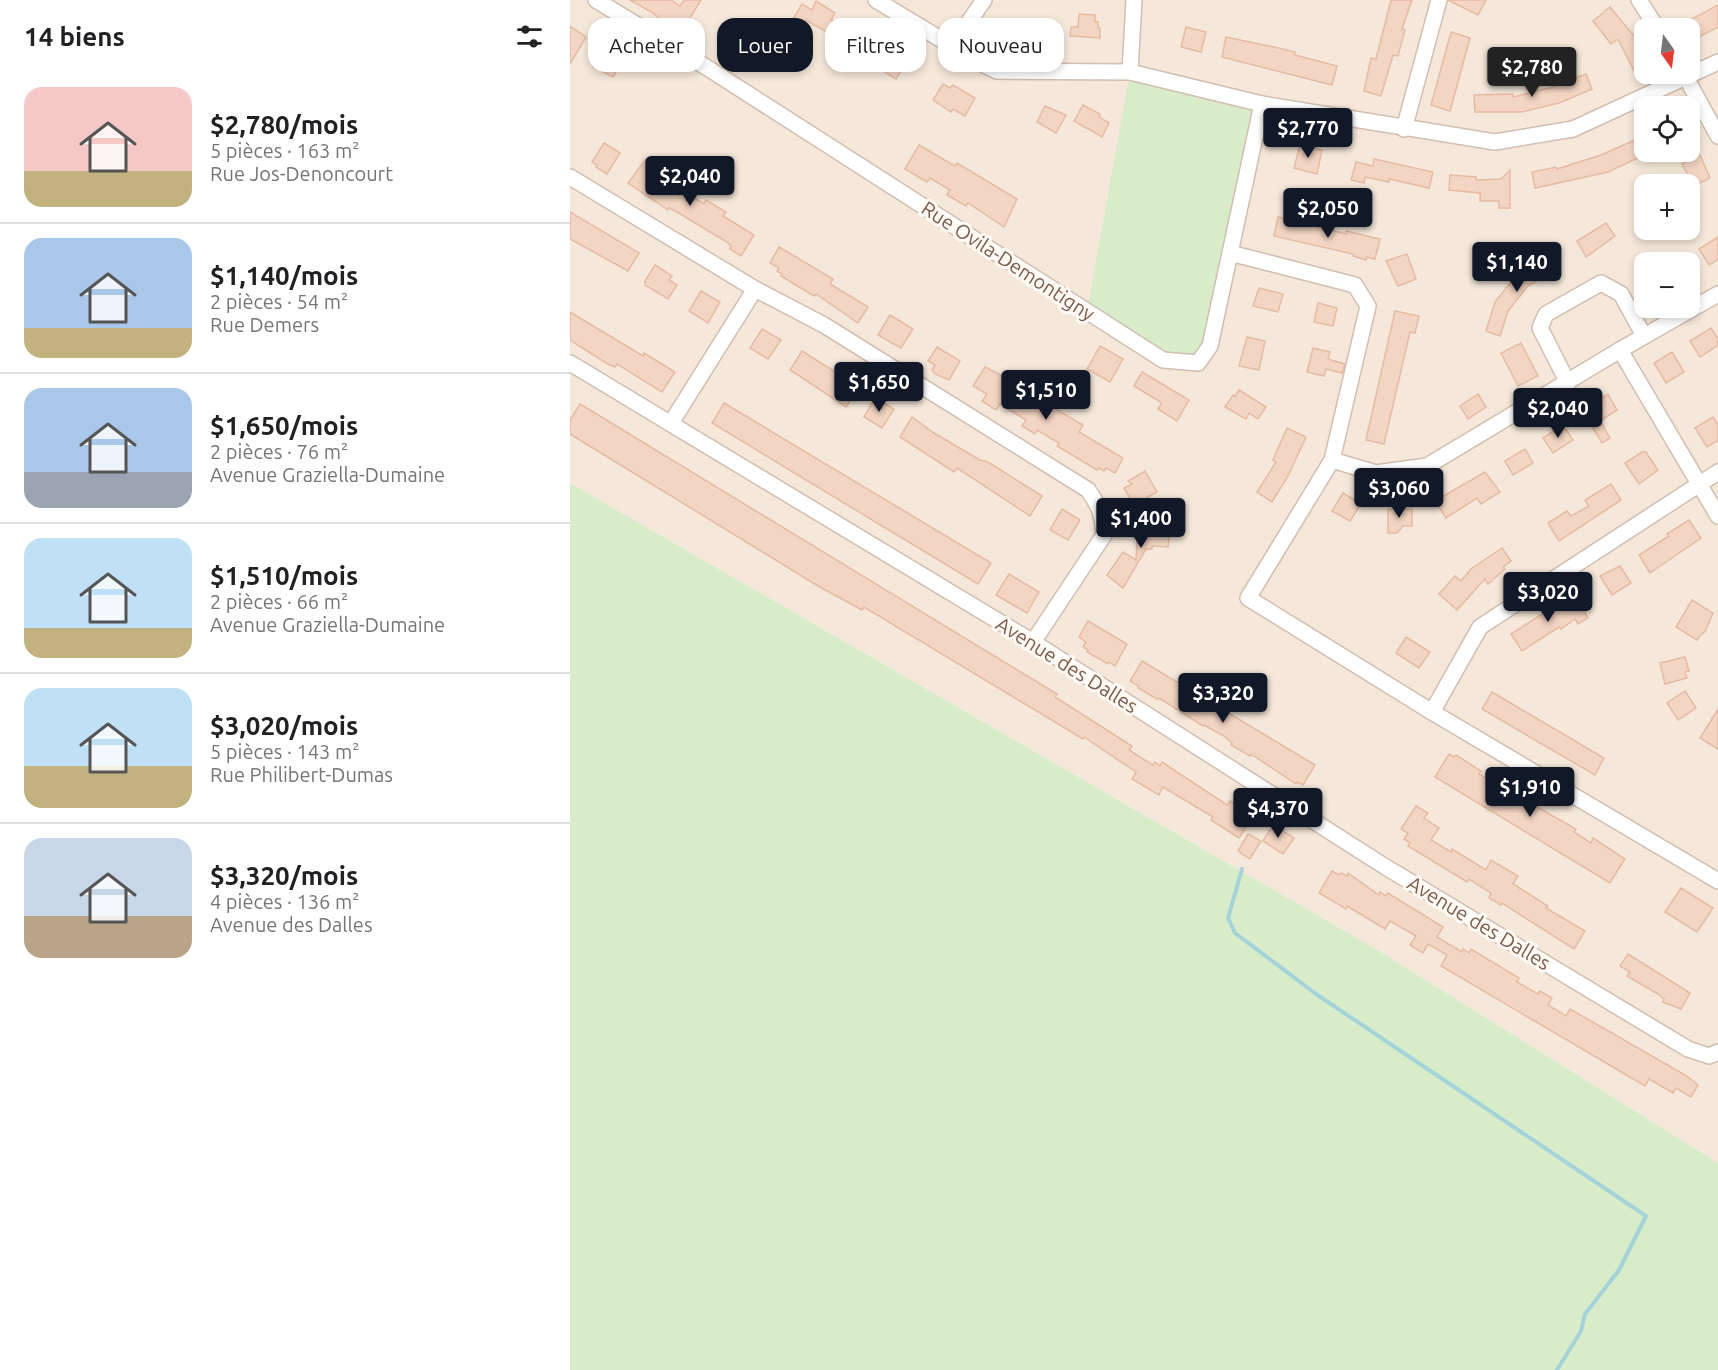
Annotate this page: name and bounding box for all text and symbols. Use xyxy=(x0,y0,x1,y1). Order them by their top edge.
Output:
chip: Acheter xyxy=(588,18,705,72)
chip: Louer xyxy=(717,18,813,72)
chip: Filtres xyxy=(825,18,926,72)
chip: Nouveau xyxy=(938,18,1064,72)
north arrow xyxy=(1634,18,1700,84)
map controls xyxy=(1634,18,1700,318)
icon: filters xyxy=(513,20,546,53)
text: 14 biens xyxy=(24,22,125,51)
pin: $2,780 xyxy=(1483,47,1581,98)
text: $2,780 xyxy=(1501,55,1563,78)
button: locate xyxy=(1634,96,1700,162)
pin: $2,770 xyxy=(1259,108,1357,159)
text: $2,780/mois xyxy=(210,110,358,139)
icon: home xyxy=(72,111,144,183)
text: $2,770 xyxy=(1277,116,1339,139)
text: 5 pièces · 163 m² xyxy=(210,139,359,162)
pin: $2,040 xyxy=(641,156,739,207)
text: Rue Jos-Denoncourt xyxy=(210,162,393,185)
text: $2,040 xyxy=(659,164,721,187)
button: + xyxy=(1634,174,1700,240)
pin: $2,050 xyxy=(1279,188,1377,239)
street label: Rue Ovila-Demontigny xyxy=(917,196,1099,325)
text: $2,050 xyxy=(1297,196,1359,219)
pin: $1,140 xyxy=(1468,242,1566,293)
text: $1,140 xyxy=(1486,250,1548,273)
button: − xyxy=(1634,252,1700,318)
text: $1,140/mois xyxy=(210,261,358,290)
icon: home xyxy=(72,262,144,334)
text: 2 pièces · 54 m² xyxy=(210,290,348,313)
text: Rue Demers xyxy=(210,313,319,336)
pin: $1,650 xyxy=(830,362,928,413)
text: $1,650 xyxy=(848,370,910,393)
pin: $1,510 xyxy=(997,370,1095,421)
text: $1,510 xyxy=(1015,378,1077,401)
pin: $2,040 xyxy=(1509,388,1607,439)
text: $2,040 xyxy=(1527,396,1589,419)
text: $1,650/mois xyxy=(210,411,358,440)
icon: home xyxy=(72,412,144,484)
text: 2 pièces · 76 m² xyxy=(210,440,348,463)
text: Avenue Graziella-Dumaine xyxy=(210,463,445,486)
pin: $3,060 xyxy=(1350,468,1448,519)
text: $3,060 xyxy=(1368,476,1430,499)
pin: $1,400 xyxy=(1092,498,1190,549)
text: $1,400 xyxy=(1110,506,1172,529)
text: $1,510/mois xyxy=(210,561,358,590)
icon: home xyxy=(72,562,144,634)
pin: $3,020 xyxy=(1499,572,1597,623)
text: $3,020 xyxy=(1517,580,1579,603)
text: 2 pièces · 66 m² xyxy=(210,590,348,613)
street label: Avenue des Dalles xyxy=(992,612,1142,717)
text: Avenue Graziella-Dumaine xyxy=(210,613,445,636)
pin: $3,320 xyxy=(1174,673,1272,724)
text: $3,320 xyxy=(1192,681,1254,704)
text: $3,020/mois xyxy=(210,711,358,740)
icon: home xyxy=(72,712,144,784)
text: 5 pièces · 143 m² xyxy=(210,740,359,763)
text: Rue Philibert-Dumas xyxy=(210,763,393,786)
pin: $1,910 xyxy=(1481,767,1579,818)
text: $1,910 xyxy=(1499,775,1561,798)
pin: $4,370 xyxy=(1229,788,1327,839)
text: $4,370 xyxy=(1247,796,1309,819)
text: $3,320/mois xyxy=(210,861,358,890)
icon: home xyxy=(72,862,144,934)
street label: Avenue des Dalles xyxy=(1404,871,1555,974)
text: 4 pièces · 136 m² xyxy=(210,890,359,913)
text: Avenue des Dalles xyxy=(210,913,373,936)

